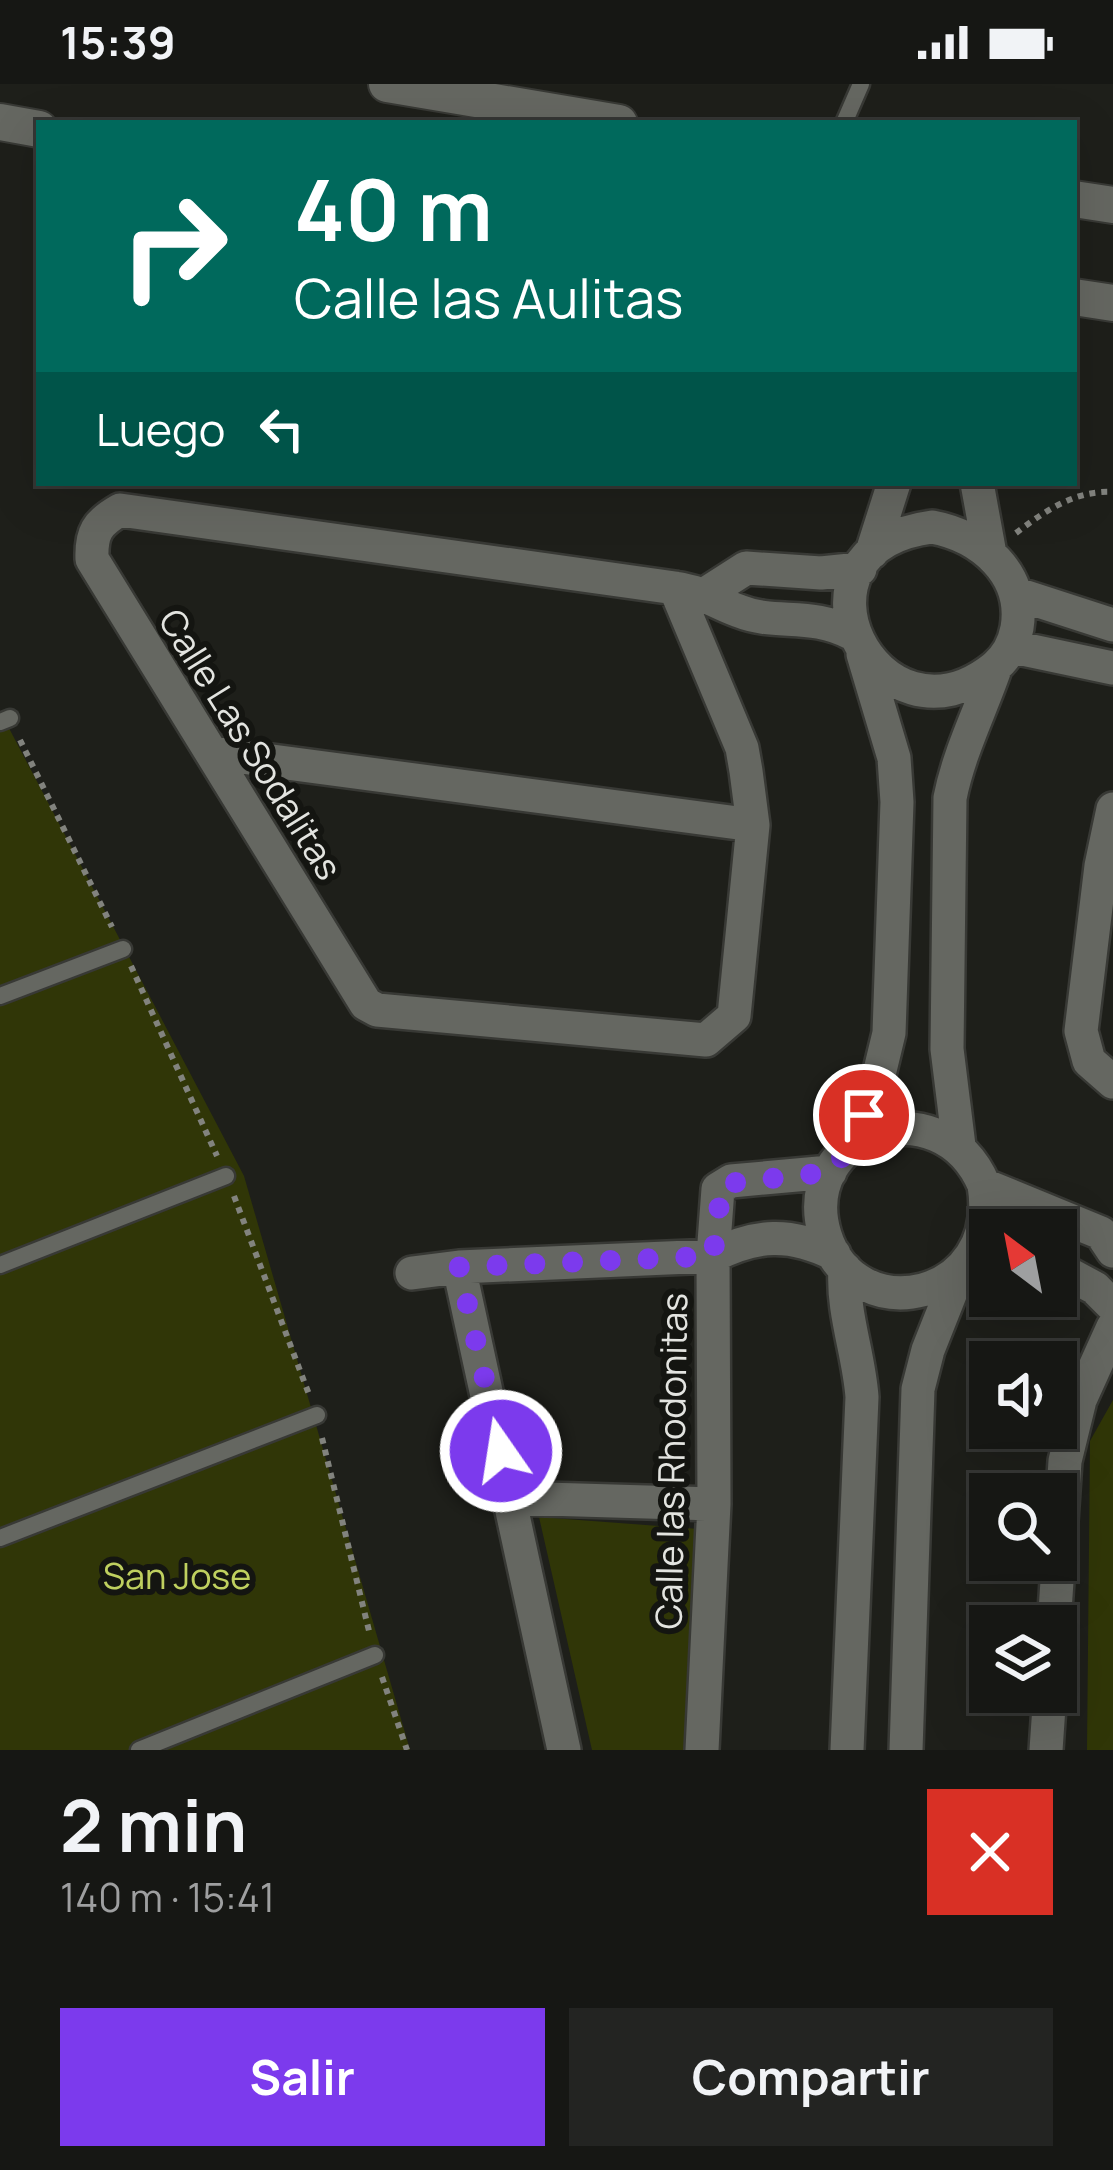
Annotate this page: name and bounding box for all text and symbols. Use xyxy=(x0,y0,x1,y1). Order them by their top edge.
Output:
text: 15:39 xyxy=(60,11,176,73)
text: 40 m xyxy=(294,151,493,266)
icon: right xyxy=(96,168,252,324)
text: Calle las Aulitas xyxy=(294,260,683,334)
icon: left xyxy=(249,396,315,462)
text: Luego xyxy=(96,398,225,460)
street label: Calle Las Sodalitas xyxy=(148,599,354,889)
pin xyxy=(813,1064,915,1166)
icon: arrive xyxy=(831,1082,897,1148)
north arrow xyxy=(969,1209,1077,1317)
map controls xyxy=(969,1209,1077,1713)
street label: Calle las Rhodonitas xyxy=(644,1292,698,1630)
button: sound xyxy=(969,1341,1077,1449)
position arrow xyxy=(438,1388,564,1514)
button: search xyxy=(969,1473,1077,1581)
park label: San Jose xyxy=(103,1551,251,1600)
button: layers xyxy=(969,1605,1077,1713)
text: 2 min xyxy=(60,1775,247,1874)
button: close xyxy=(927,1789,1053,1915)
text: 140 m · 15:41 xyxy=(60,1870,275,1924)
button: Salir xyxy=(60,2008,545,2146)
button: Compartir xyxy=(569,2008,1053,2146)

